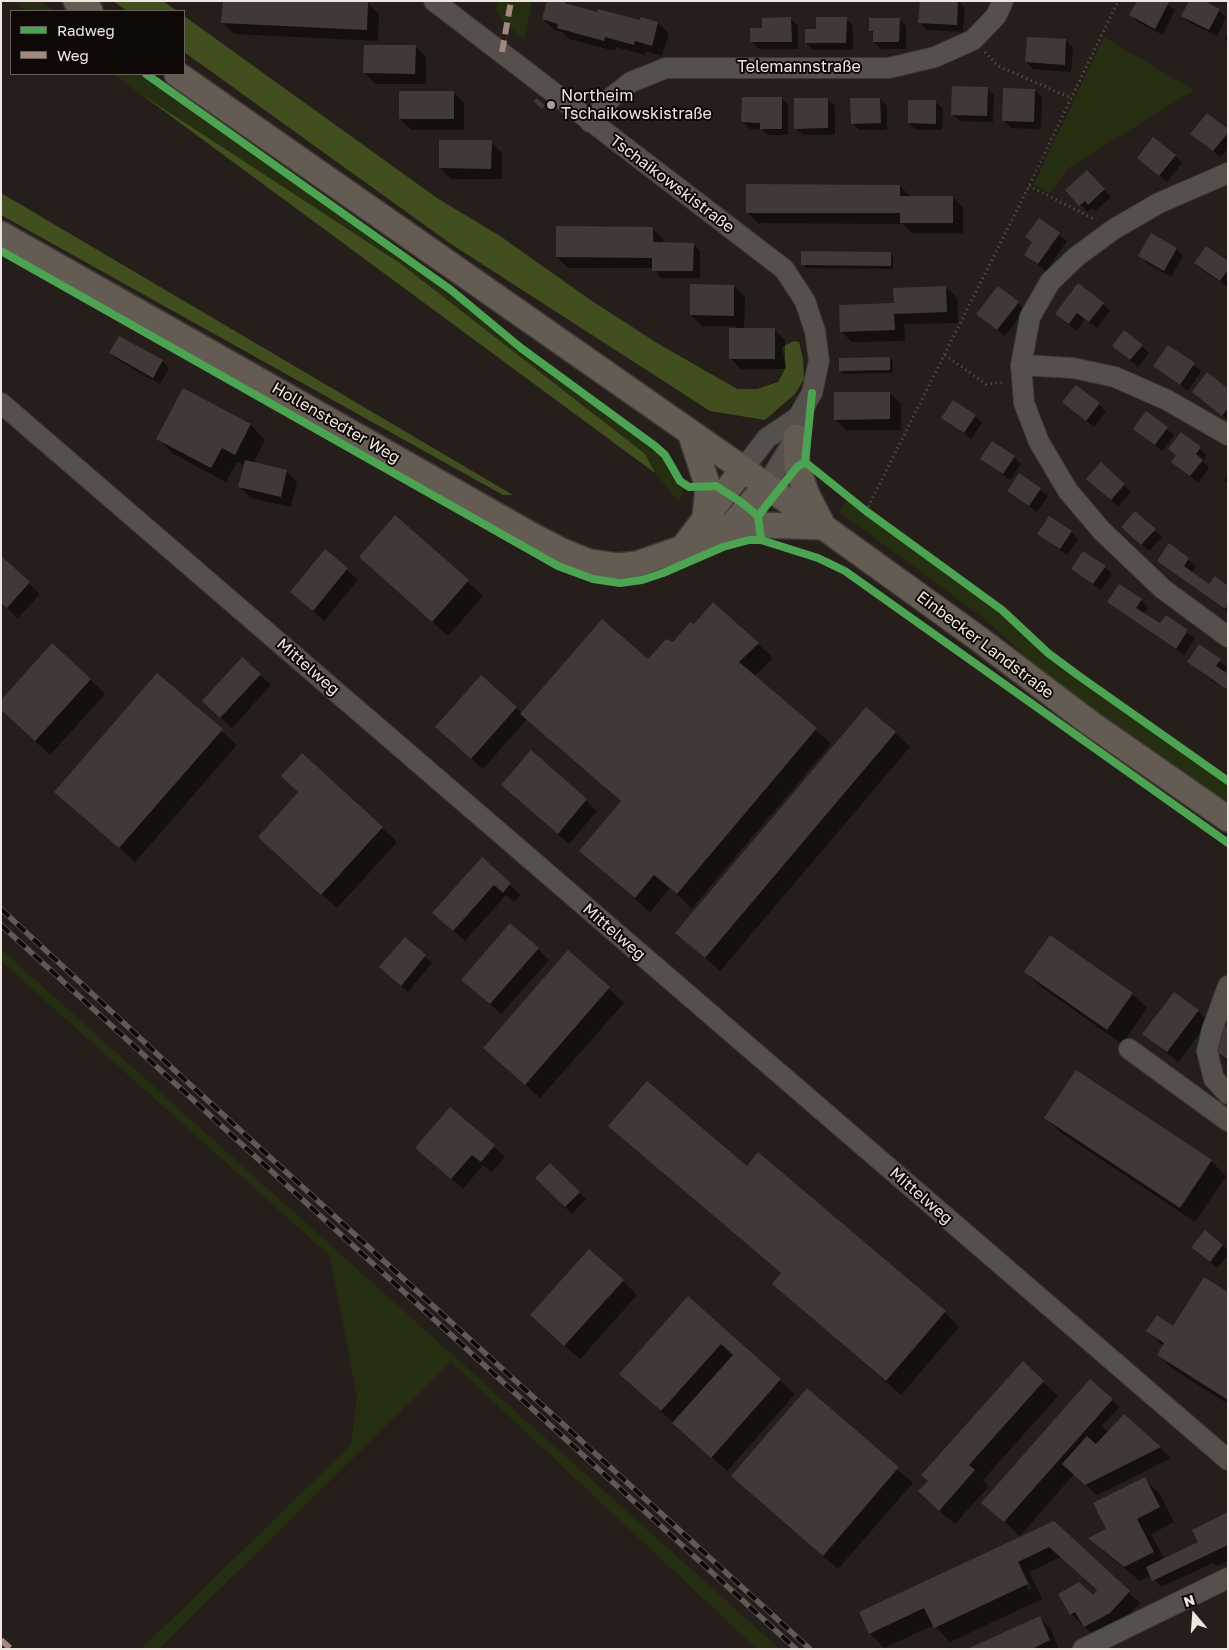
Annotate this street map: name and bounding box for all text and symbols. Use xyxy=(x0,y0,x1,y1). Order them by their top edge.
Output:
legend xyxy=(10,10,185,75)
text: Radweg xyxy=(57,21,115,39)
text: Weg xyxy=(57,46,89,64)
street label: Telemannstraße xyxy=(737,57,861,77)
place label: Northeim Tschaikowskistraße xyxy=(561,86,712,124)
marker: Northeim Tschaikowskistraße xyxy=(545,99,557,111)
street label: Tschaikowskistraße xyxy=(606,131,738,237)
street label: Hollenstedter Weg xyxy=(269,379,403,467)
street label: Einbecker Landstraße xyxy=(913,587,1057,703)
street label: Mittelweg xyxy=(273,635,343,699)
street label: Mittelweg xyxy=(579,900,649,964)
street label: Mittelweg xyxy=(886,1164,956,1228)
north arrow xyxy=(1169,1590,1219,1640)
text: N xyxy=(1182,1591,1197,1610)

